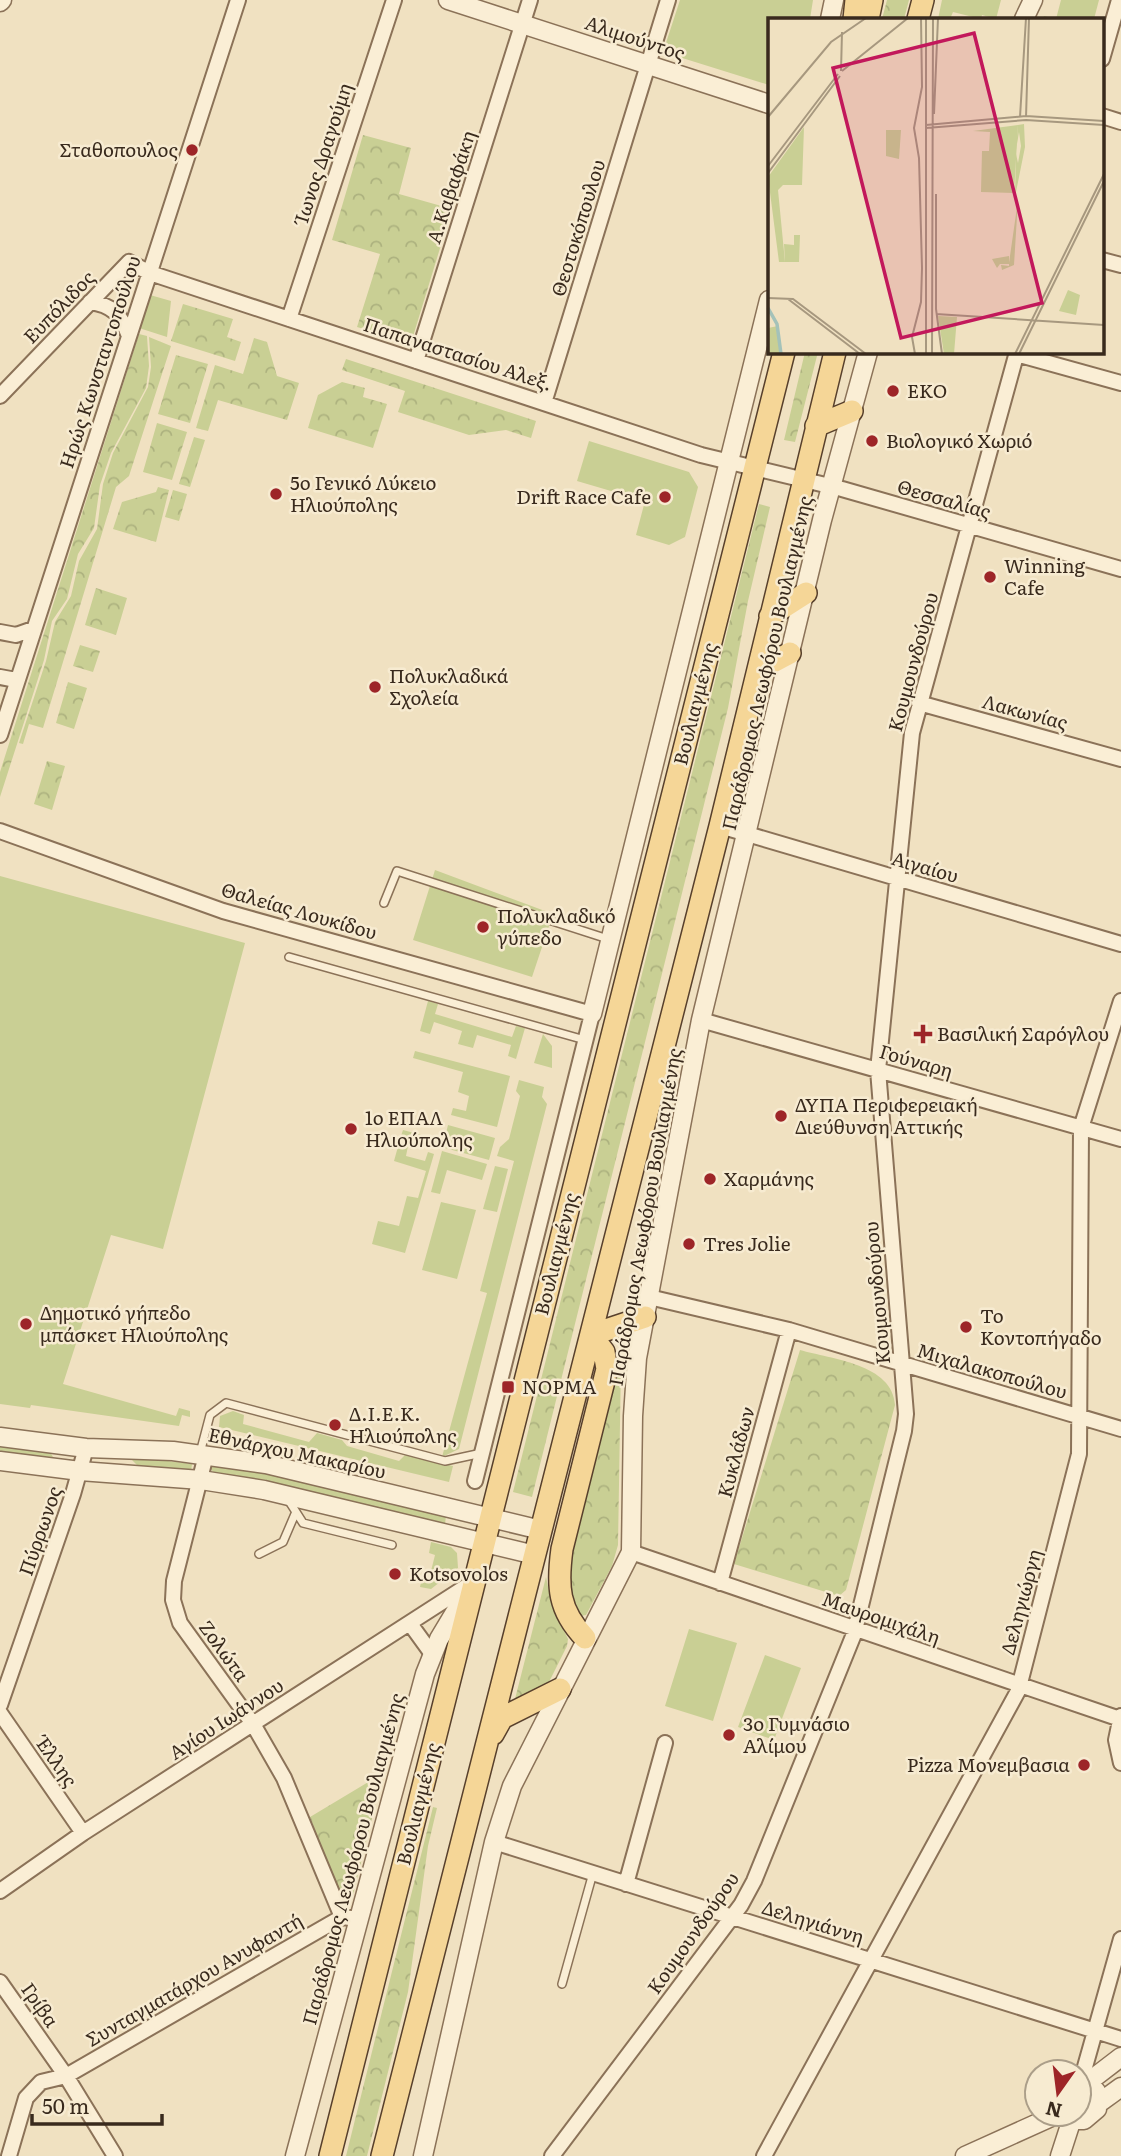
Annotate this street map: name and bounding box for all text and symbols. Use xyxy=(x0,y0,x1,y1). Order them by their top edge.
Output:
street label: Αλιμούντος xyxy=(582,8,689,66)
inset map xyxy=(768,18,1104,354)
street label: Ίωνος Δραγούμη xyxy=(285,79,358,230)
street label: Α.Καβαφάκη xyxy=(419,127,481,247)
place label: Σταθοπουλος xyxy=(59,135,178,163)
marker: Σταθοπουλος xyxy=(184,142,200,158)
street label: Θεοτοκόπουλου xyxy=(543,156,611,300)
street label: Ηρώς Κωνσταντοπούλου xyxy=(51,252,147,472)
street label: Ευπόλιδος xyxy=(16,264,100,349)
street label: Παπαναστασίου Αλεξ. xyxy=(360,309,556,397)
place label: EKO xyxy=(907,376,947,404)
marker: EKO xyxy=(885,383,901,399)
place label: Βιολογικό Χωριό xyxy=(886,426,1033,454)
marker: Βιολογικό Χωριό xyxy=(864,433,880,449)
place label: 5ο Γενικό Λύκειο Ηλιούπολης xyxy=(290,468,437,518)
street label: Θεσσαλίας xyxy=(894,471,994,525)
place label: Drift Race Cafe xyxy=(516,482,651,510)
marker: 5ο Γενικό Λύκειο Ηλιούπολης xyxy=(268,486,284,502)
marker: Drift Race Cafe xyxy=(657,489,673,505)
street label: Παράδρομος Λεωφόρου Βουλιαγμένης xyxy=(714,493,818,833)
place label: Winning Cafe xyxy=(1004,551,1086,601)
marker: Winning Cafe xyxy=(982,569,998,585)
street label: Κουμουνδούρου xyxy=(880,589,944,735)
street label: Βουλιαγμένης xyxy=(665,639,723,768)
place label: Πολυκλαδικά Σχολεία xyxy=(389,661,509,711)
marker: Πολυκλαδικά Σχολεία xyxy=(367,679,383,695)
street label: Λακωνίας xyxy=(980,686,1071,736)
street label: Αιγαίου xyxy=(889,843,962,889)
street label: Θαλείας Λουκίδου xyxy=(218,874,381,946)
place label: Πολυκλαδικό γύπεδο xyxy=(497,901,616,951)
marker: Πολυκλαδικό γύπεδο xyxy=(475,919,491,935)
place label: Βασιλική Σαρόγλου xyxy=(937,1019,1109,1047)
marker: Βασιλική Σαρόγλου xyxy=(915,1026,931,1042)
street label: Γούναρη xyxy=(876,1036,956,1084)
street label: Παράδρομος Λεωφόρου Βουλιαγμένης xyxy=(600,1046,688,1388)
place label: ΔΥΠΑ Περιφερειακή Διεύθυνση Αττικής xyxy=(795,1090,978,1140)
place label: 1ο ΕΠΑΛ Ηλιούπολης xyxy=(365,1103,473,1153)
marker: ΔΥΠΑ Περιφερειακή Διεύθυνση Αττικής xyxy=(773,1108,789,1124)
marker: 1ο ΕΠΑΛ Ηλιούπολης xyxy=(343,1121,359,1137)
place label: Χαρμάνης xyxy=(724,1164,814,1192)
marker: Χαρμάνης xyxy=(702,1171,718,1187)
street label: Βουλιαγμένης xyxy=(526,1189,584,1318)
street label: Κουμουνδούρου xyxy=(856,1220,896,1366)
place label: Tres Jolie xyxy=(703,1229,791,1257)
marker: Tres Jolie xyxy=(681,1236,697,1252)
place label: Δημοτικό γήπεδο μπάσκετ Ηλιούπολης xyxy=(40,1298,228,1348)
place label: Το Κοντοπήγαδο xyxy=(980,1301,1102,1351)
marker: Δημοτικό γήπεδο μπάσκετ Ηλιούπολης xyxy=(18,1316,34,1332)
marker: Το Κοντοπήγαδο xyxy=(958,1319,974,1335)
street label: Μιχαλακοπούλου xyxy=(914,1335,1071,1405)
place label: ΝΟΡΜΑ xyxy=(522,1372,597,1400)
marker: ΝΟΡΜΑ xyxy=(500,1379,516,1395)
place label: Δ.Ι.Ε.Κ. Ηλιούπολης xyxy=(349,1399,457,1449)
street label: Κυκλάδων xyxy=(709,1403,761,1500)
marker: Δ.Ι.Ε.Κ. Ηλιούπολης xyxy=(327,1417,343,1433)
street label: Εθνάρχου Μακαρίου xyxy=(206,1419,389,1485)
street label: Πύρρωνος xyxy=(11,1482,67,1579)
street label: Δεληγιώργη xyxy=(993,1546,1048,1658)
place label: Kotsovolos xyxy=(409,1559,508,1587)
marker: Kotsovolos xyxy=(387,1566,403,1582)
street label: Μαυρομιχάλη xyxy=(818,1584,944,1650)
street label: Ζολώτα xyxy=(193,1614,257,1687)
street label: Αγίου Ιωάννου xyxy=(163,1671,288,1766)
street label: Παράδρομος Λεωφόρου Βουλιαγμένης xyxy=(294,1690,410,2028)
place label: 3ο Γυμνάσιο Αλίμου xyxy=(743,1709,850,1759)
marker: 3ο Γυμνάσιο Αλίμου xyxy=(721,1727,737,1743)
street label: Έλλης xyxy=(28,1728,85,1792)
street label: Βουλιαγμένης xyxy=(388,1739,446,1868)
place label: Pizza Μονεμβασια xyxy=(907,1750,1070,1778)
marker: Pizza Μονεμβασια xyxy=(1076,1757,1092,1773)
street label: Κουμουνδούρου xyxy=(640,1866,745,1999)
street label: Δεληγιάννη xyxy=(759,1892,868,1950)
street label: Συνταγματάρχου Ανυφαντή xyxy=(80,1906,307,2053)
street label: Γρίβα xyxy=(15,1976,66,2033)
north arrow xyxy=(1023,2058,1093,2128)
scale bar xyxy=(32,2082,161,2126)
text: 50 m xyxy=(42,2089,89,2120)
text: N xyxy=(1042,2095,1065,2126)

